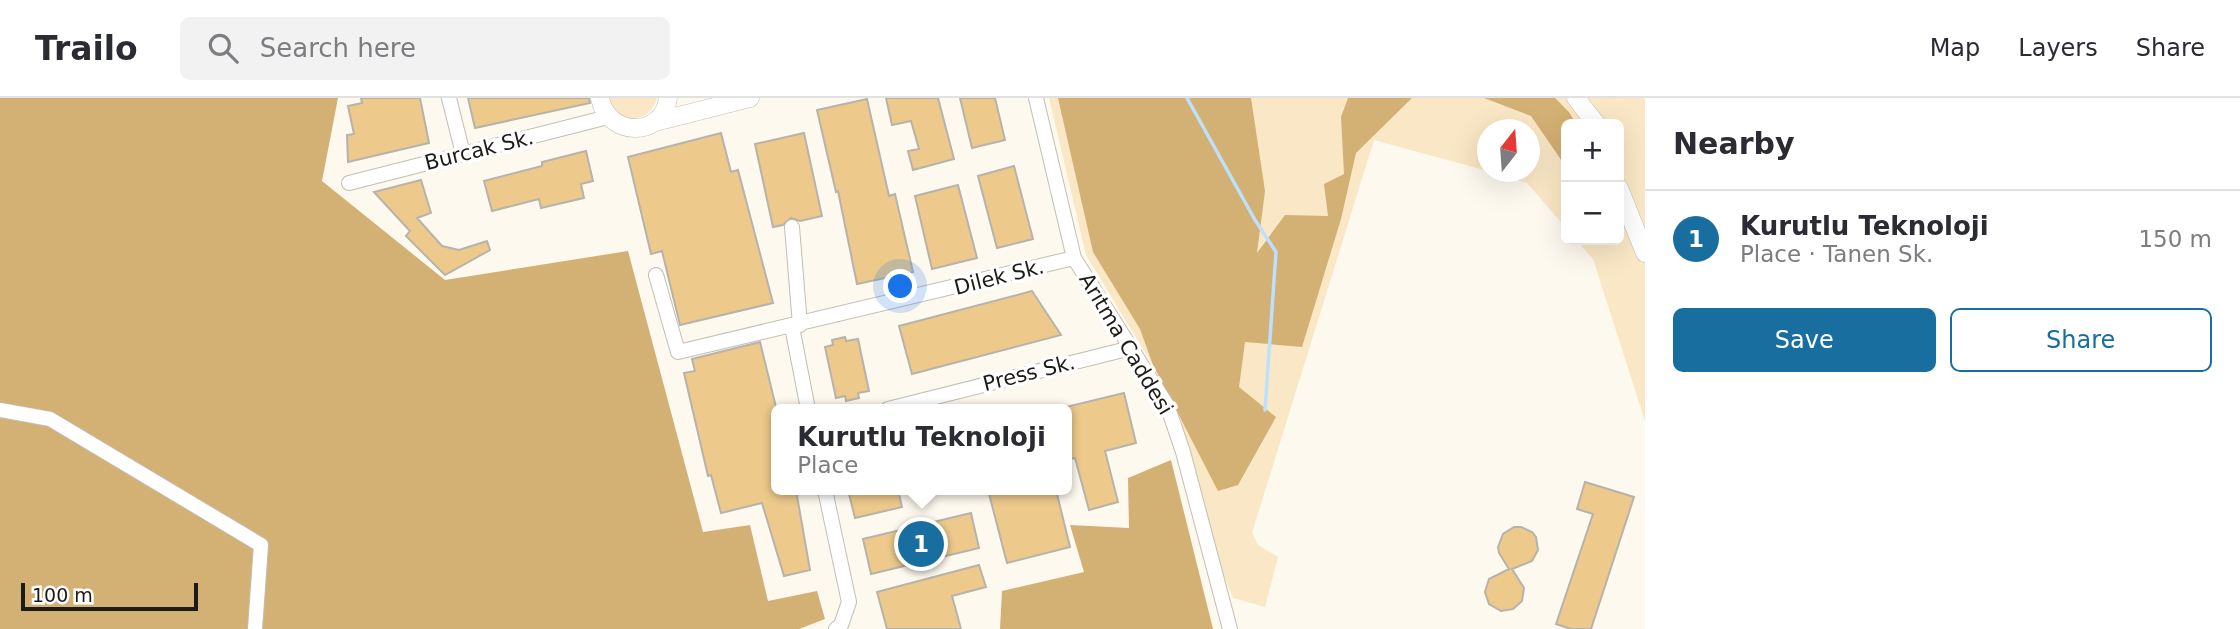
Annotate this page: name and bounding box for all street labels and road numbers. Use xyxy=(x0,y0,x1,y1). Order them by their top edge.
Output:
street label: Burcak Sk. xyxy=(422,125,536,175)
street label: Dilek Sk. xyxy=(952,254,1046,300)
street label: Arıtma Caddesi xyxy=(1074,269,1178,419)
street label: Press Sk. xyxy=(980,350,1078,396)

